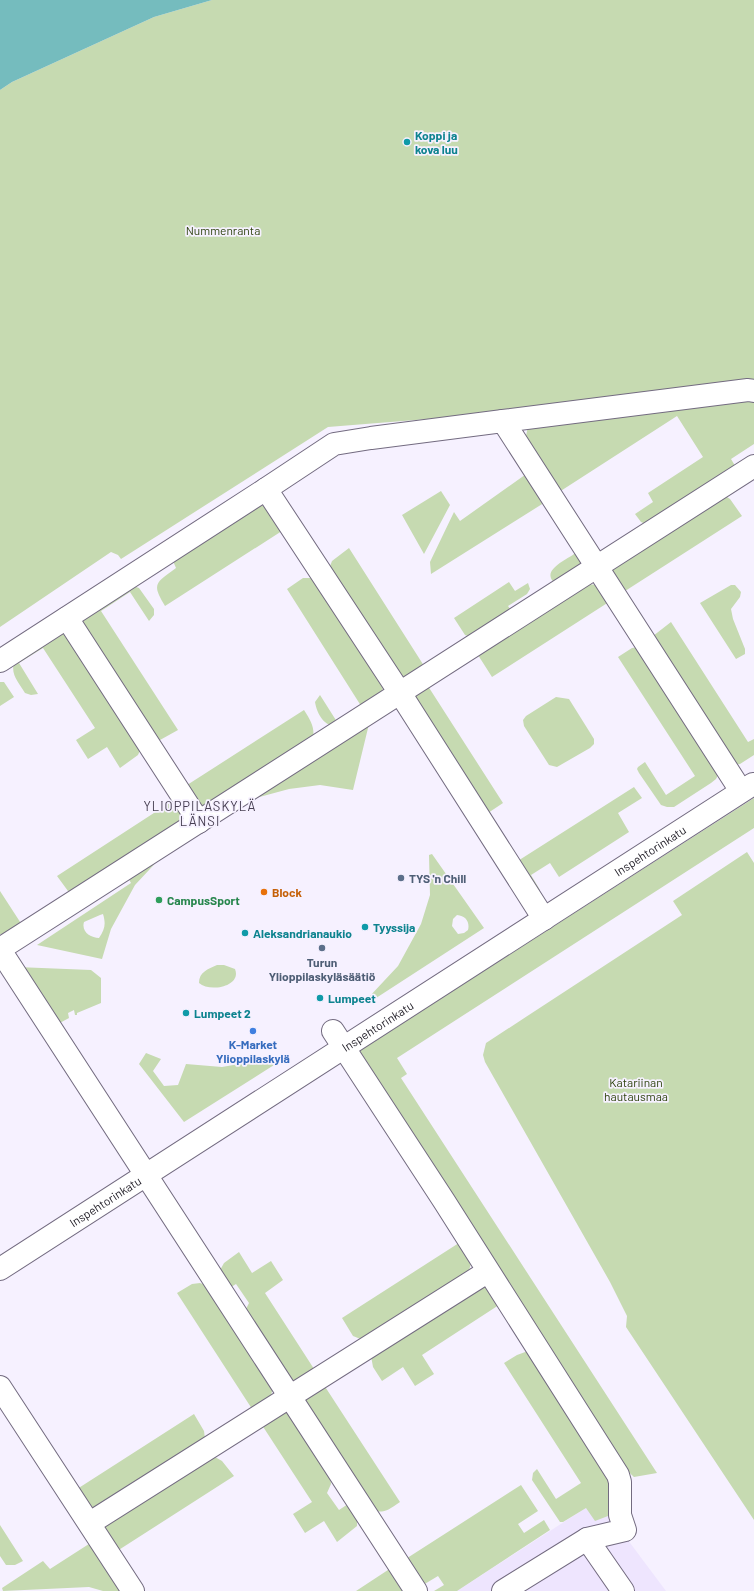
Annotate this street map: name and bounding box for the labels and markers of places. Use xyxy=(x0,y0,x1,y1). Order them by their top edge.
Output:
place label: Koppi ja kova luu xyxy=(415,128,458,156)
marker: Koppi ja kova luu xyxy=(402,137,412,147)
place label: TYS 'n Chill xyxy=(409,871,466,885)
marker: TYS 'n Chill xyxy=(396,873,406,883)
place label: Block xyxy=(272,885,302,899)
marker: Block xyxy=(259,887,269,897)
place label: CampusSport xyxy=(167,893,240,907)
marker: CampusSport xyxy=(154,895,164,905)
place label: Tyyssija xyxy=(373,920,415,934)
marker: Tyyssija xyxy=(360,922,370,932)
place label: Aleksandrianaukio xyxy=(253,926,352,940)
marker: Aleksandrianaukio xyxy=(240,928,250,938)
marker: Turun Ylioppilaskyläsäätiö xyxy=(317,943,327,953)
place label: Turun Ylioppilaskyläsäätiö xyxy=(269,955,376,983)
place label: Lumpeet xyxy=(328,991,376,1005)
marker: Lumpeet xyxy=(315,993,325,1003)
place label: Lumpeet 2 xyxy=(194,1006,251,1020)
marker: Lumpeet 2 xyxy=(181,1008,191,1018)
marker: K-Market Ylioppilaskylä xyxy=(248,1026,258,1036)
place label: K-Market Ylioppilaskylä xyxy=(216,1037,290,1065)

